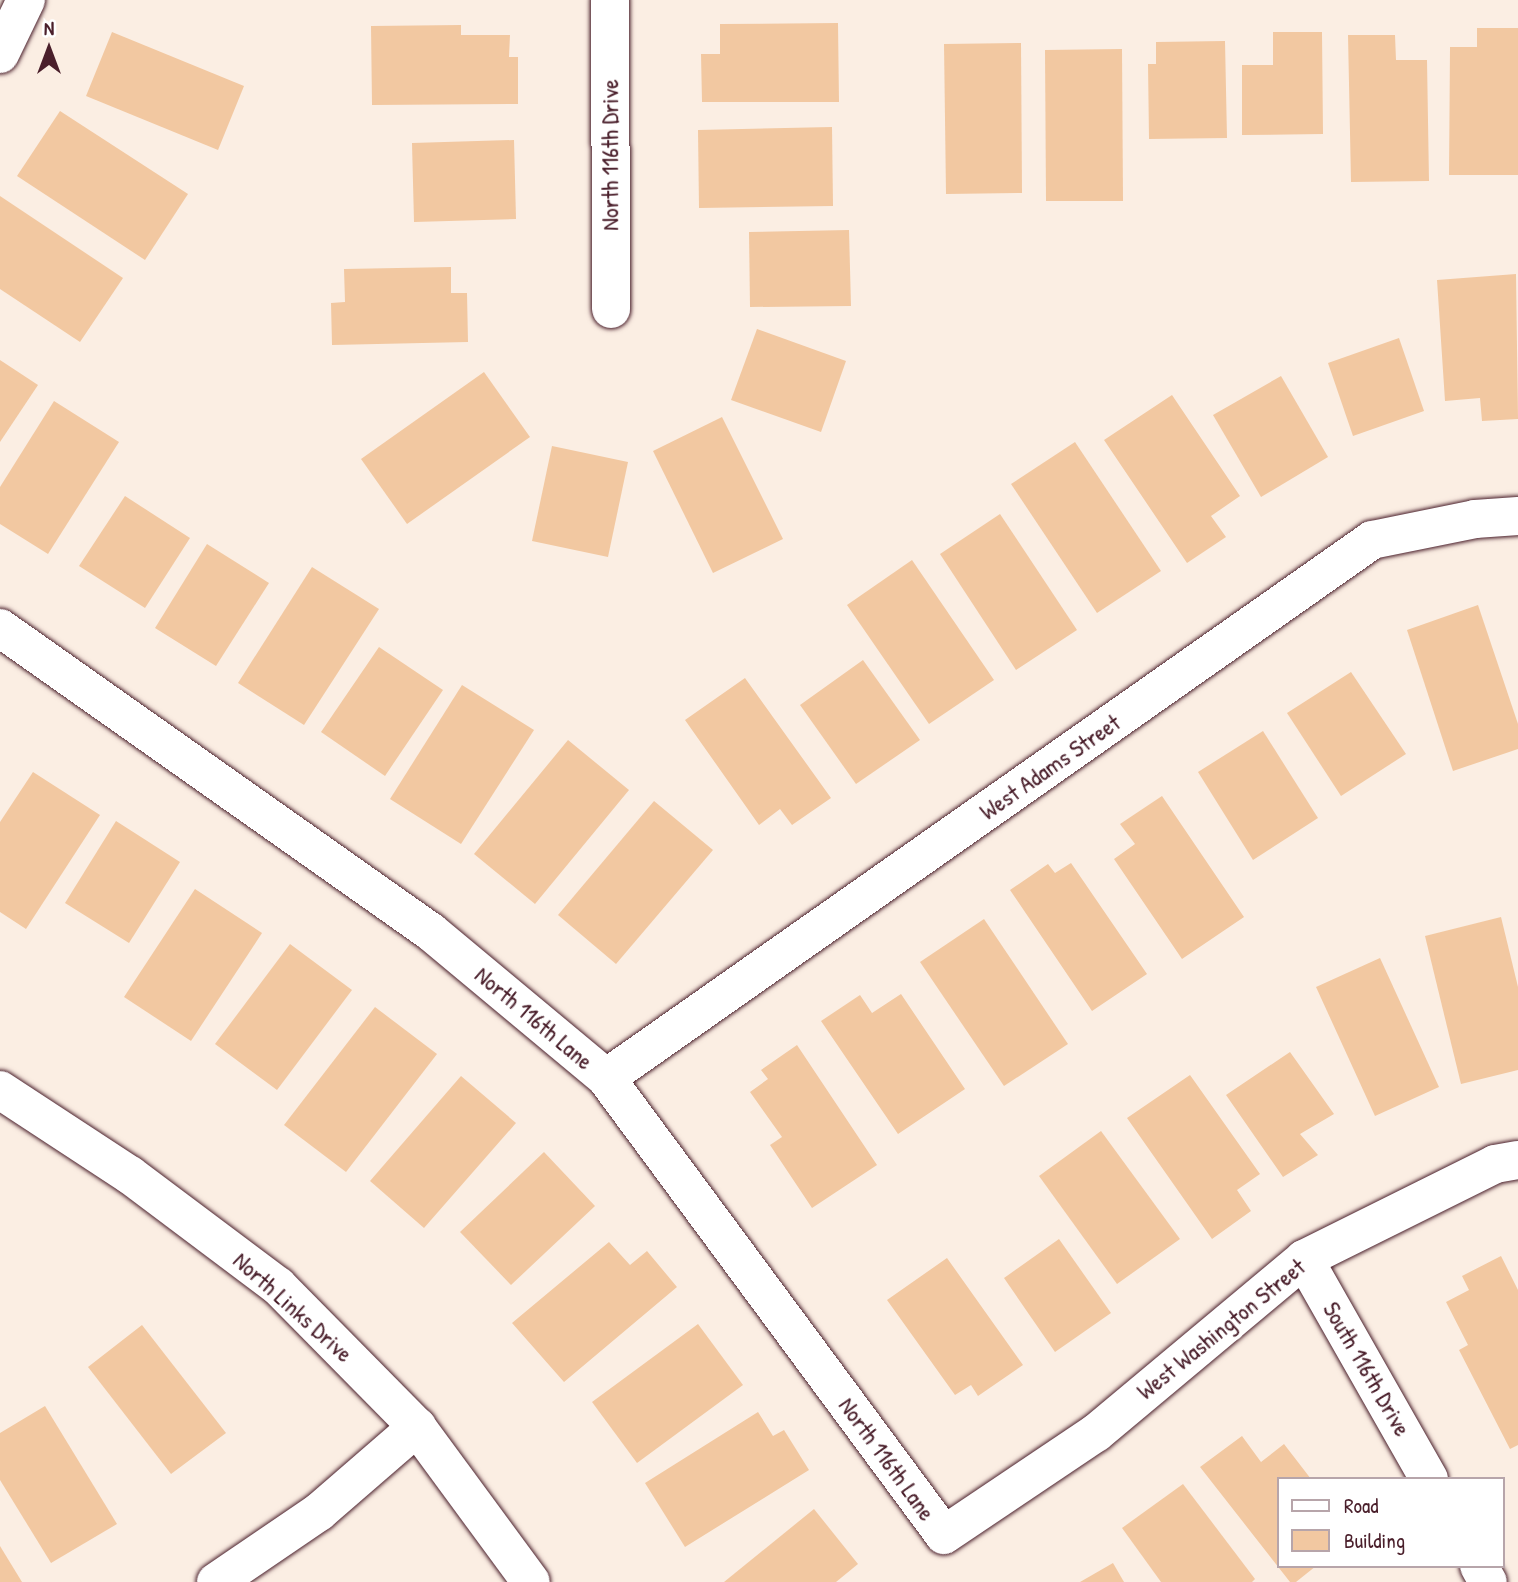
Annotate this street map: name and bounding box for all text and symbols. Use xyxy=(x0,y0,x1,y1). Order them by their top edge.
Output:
north arrow xyxy=(14,14,84,84)
text: N xyxy=(44,15,54,41)
street label: North 116th Drive xyxy=(596,79,624,231)
street label: West Adams Street xyxy=(974,708,1126,826)
street label: North 116th Lane xyxy=(469,960,599,1076)
street label: North Links Drive xyxy=(227,1246,359,1368)
street label: West Washington Street xyxy=(1131,1252,1311,1406)
street label: South 116th Drive xyxy=(1317,1297,1417,1441)
street label: North 116th Lane xyxy=(833,1392,941,1526)
legend xyxy=(1276,1477,1504,1568)
text: Road xyxy=(1344,1491,1378,1520)
text: Building xyxy=(1344,1526,1405,1555)

